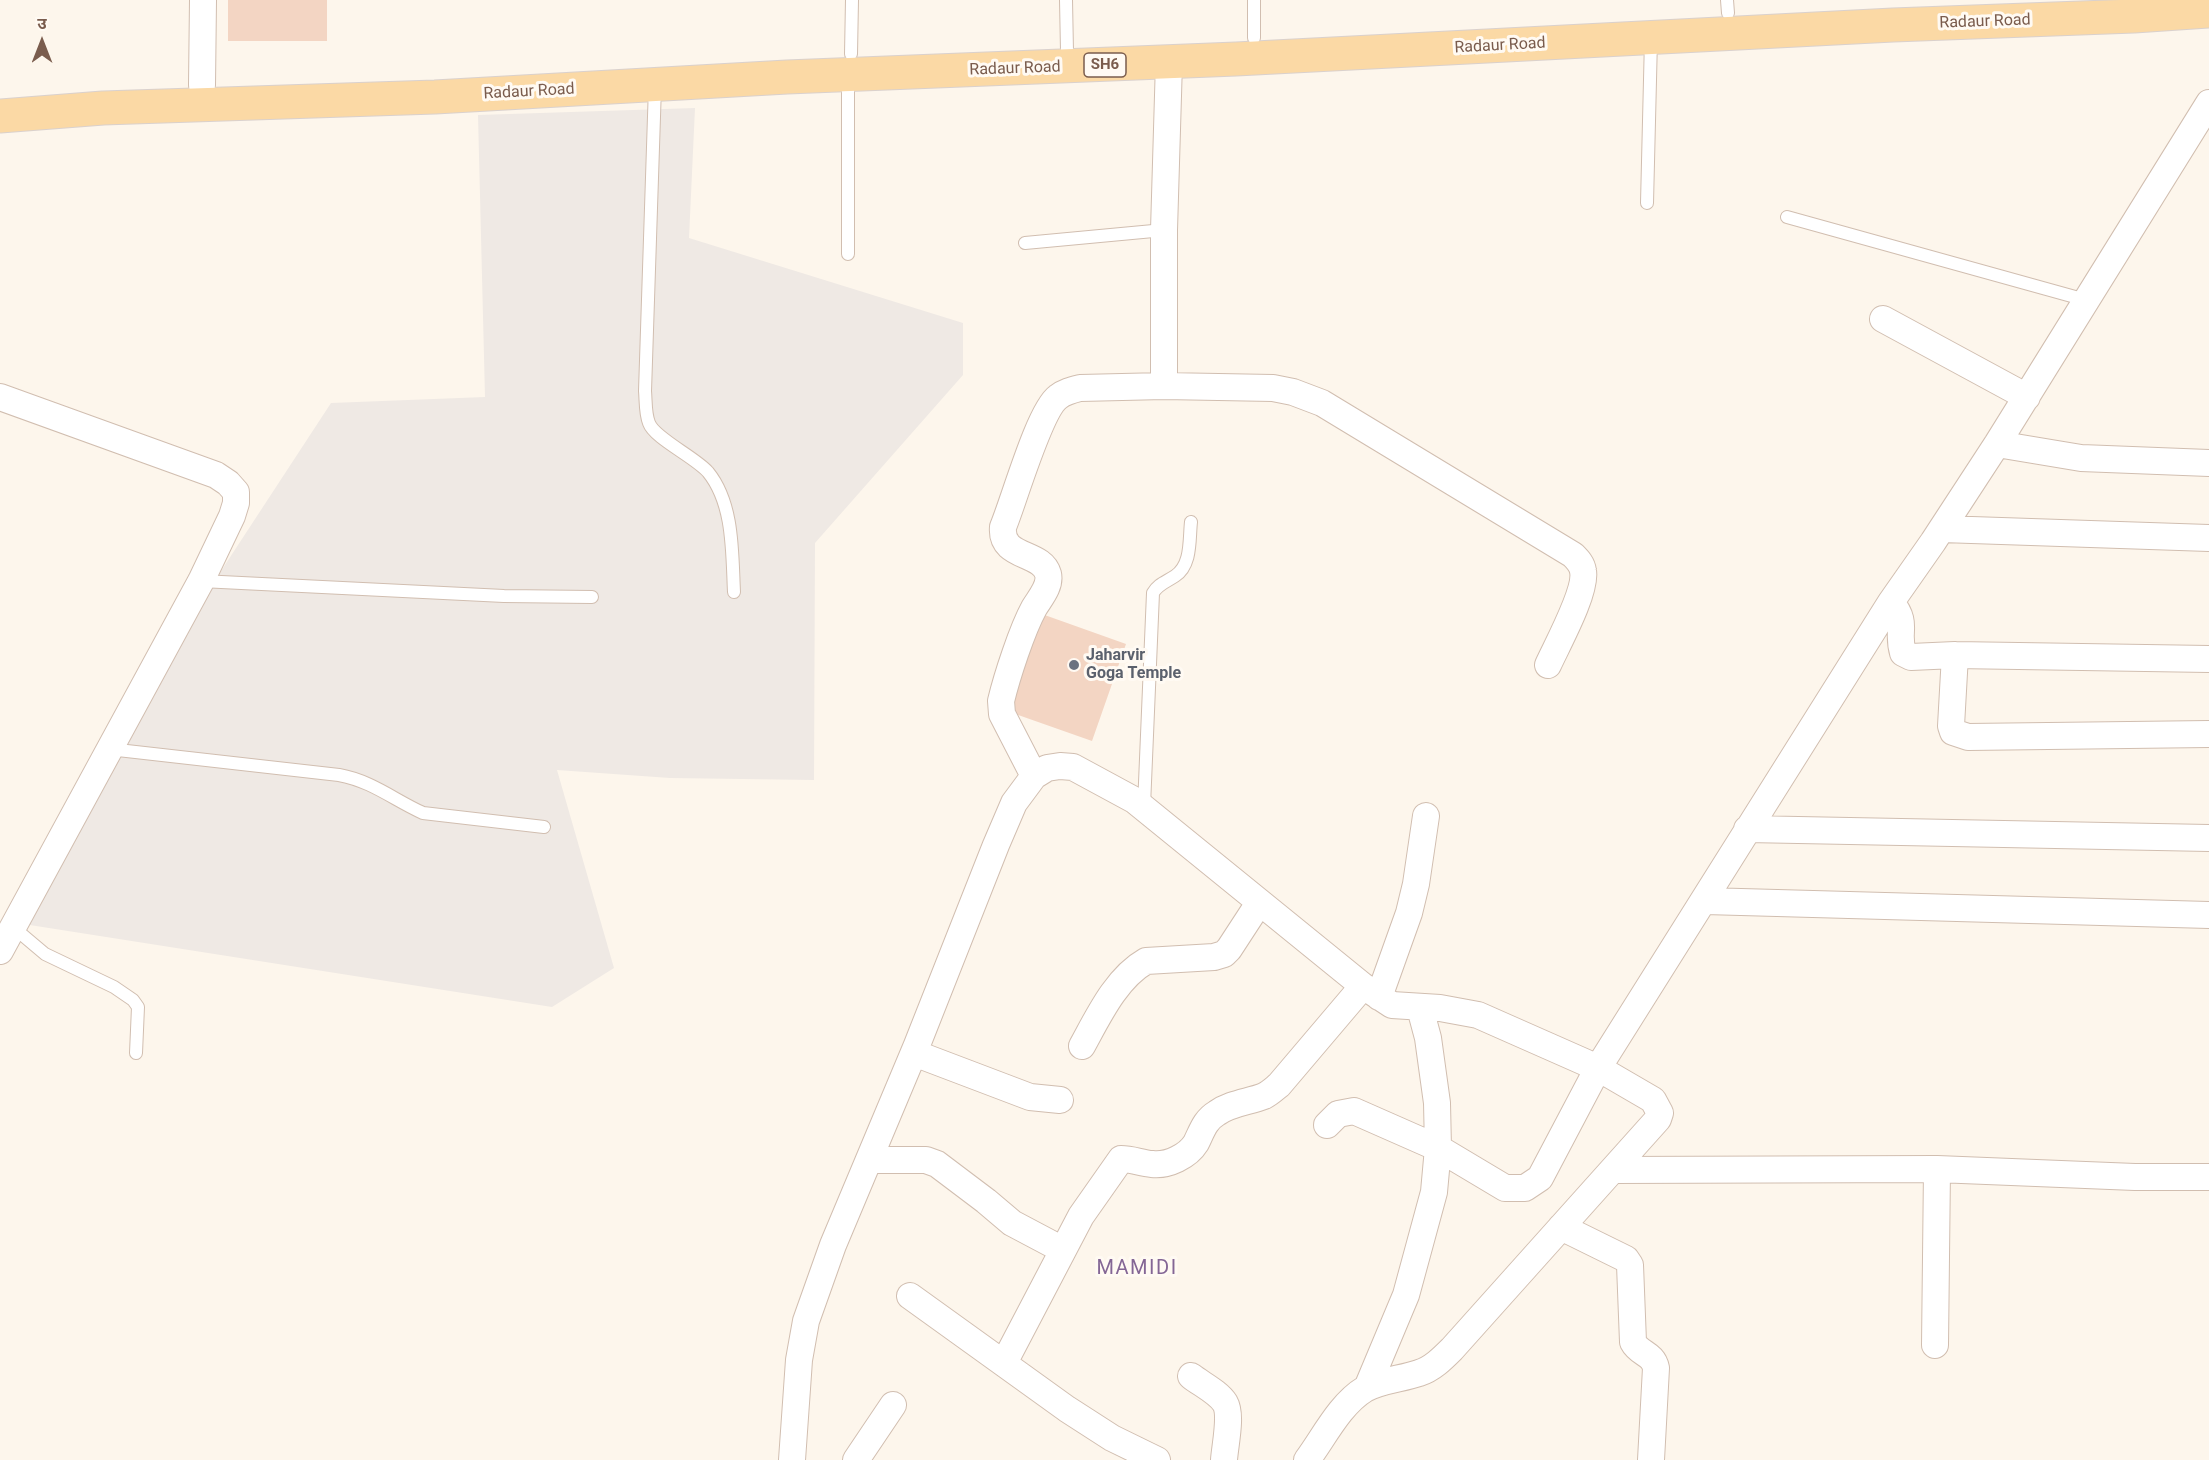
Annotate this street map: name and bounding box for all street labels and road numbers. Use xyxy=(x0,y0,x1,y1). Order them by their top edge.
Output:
street label: Radaur Road xyxy=(1939,11,2031,33)
street label: Radaur Road xyxy=(1454,34,1546,58)
road number: SH6 xyxy=(1084,53,1126,77)
street label: Radaur Road xyxy=(969,58,1061,80)
street label: Radaur Road xyxy=(483,80,575,104)

